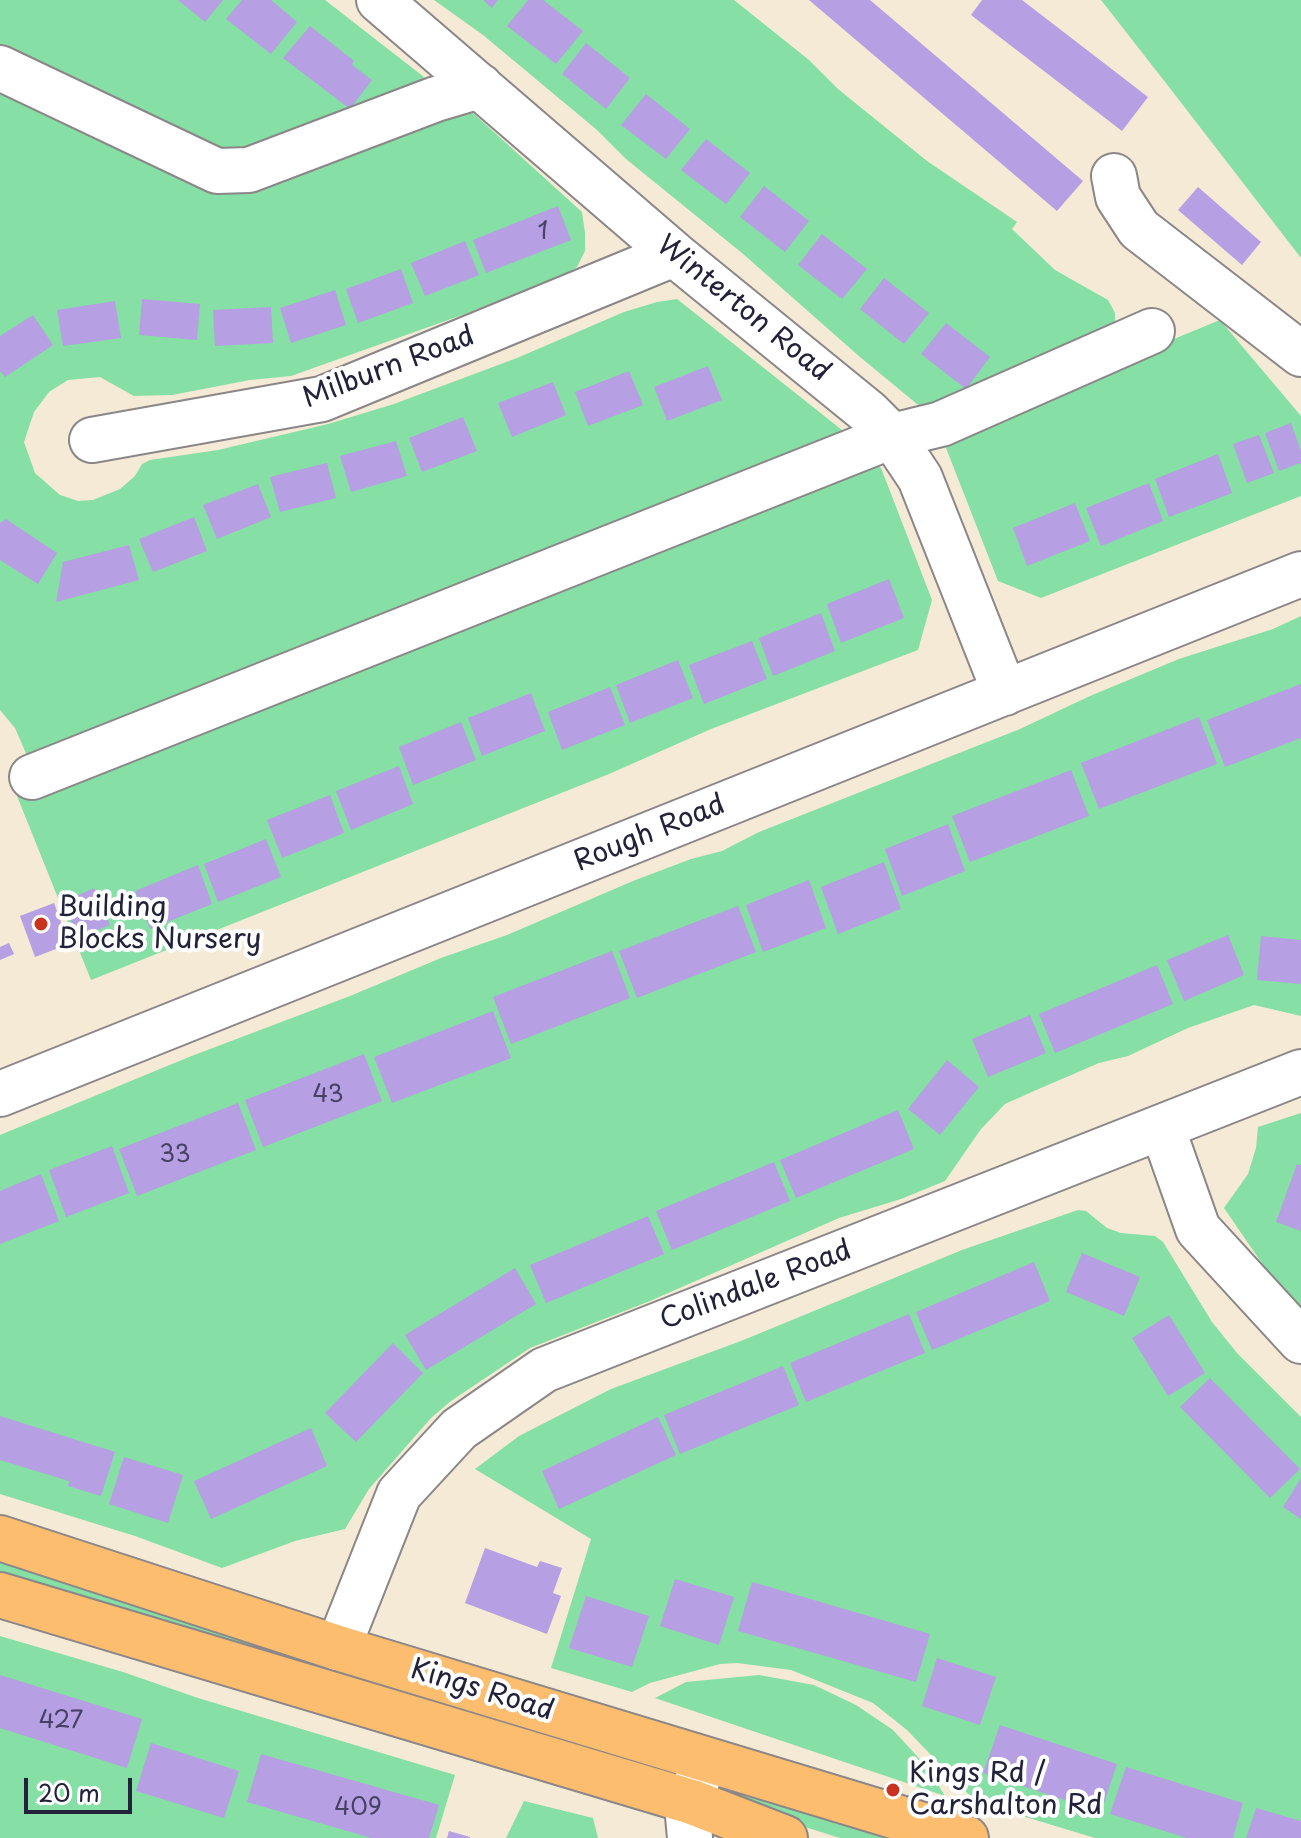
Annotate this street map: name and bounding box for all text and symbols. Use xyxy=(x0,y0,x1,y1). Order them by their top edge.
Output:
house number: 1 xyxy=(538,218,548,246)
street label: Winterton Road xyxy=(649,229,837,389)
street label: Milburn Road xyxy=(298,320,480,416)
street label: Rough Road xyxy=(570,788,730,880)
place label: Building Blocks Nursery xyxy=(57,891,262,957)
marker: Building Blocks Nursery xyxy=(32,915,50,933)
house number: 43 xyxy=(312,1081,344,1109)
house number: 33 xyxy=(159,1141,191,1169)
street label: Colindale Road xyxy=(655,1234,857,1338)
street label: Kings Road xyxy=(406,1653,558,1729)
house number: 427 xyxy=(39,1707,83,1735)
place label: Kings Rd / Carshalton Rd xyxy=(909,1757,1103,1823)
scale bar xyxy=(28,1762,136,1812)
text: 20 m xyxy=(38,1774,100,1810)
marker: Kings Rd / Carshalton Rd xyxy=(884,1781,902,1799)
house number: 409 xyxy=(334,1794,382,1822)

